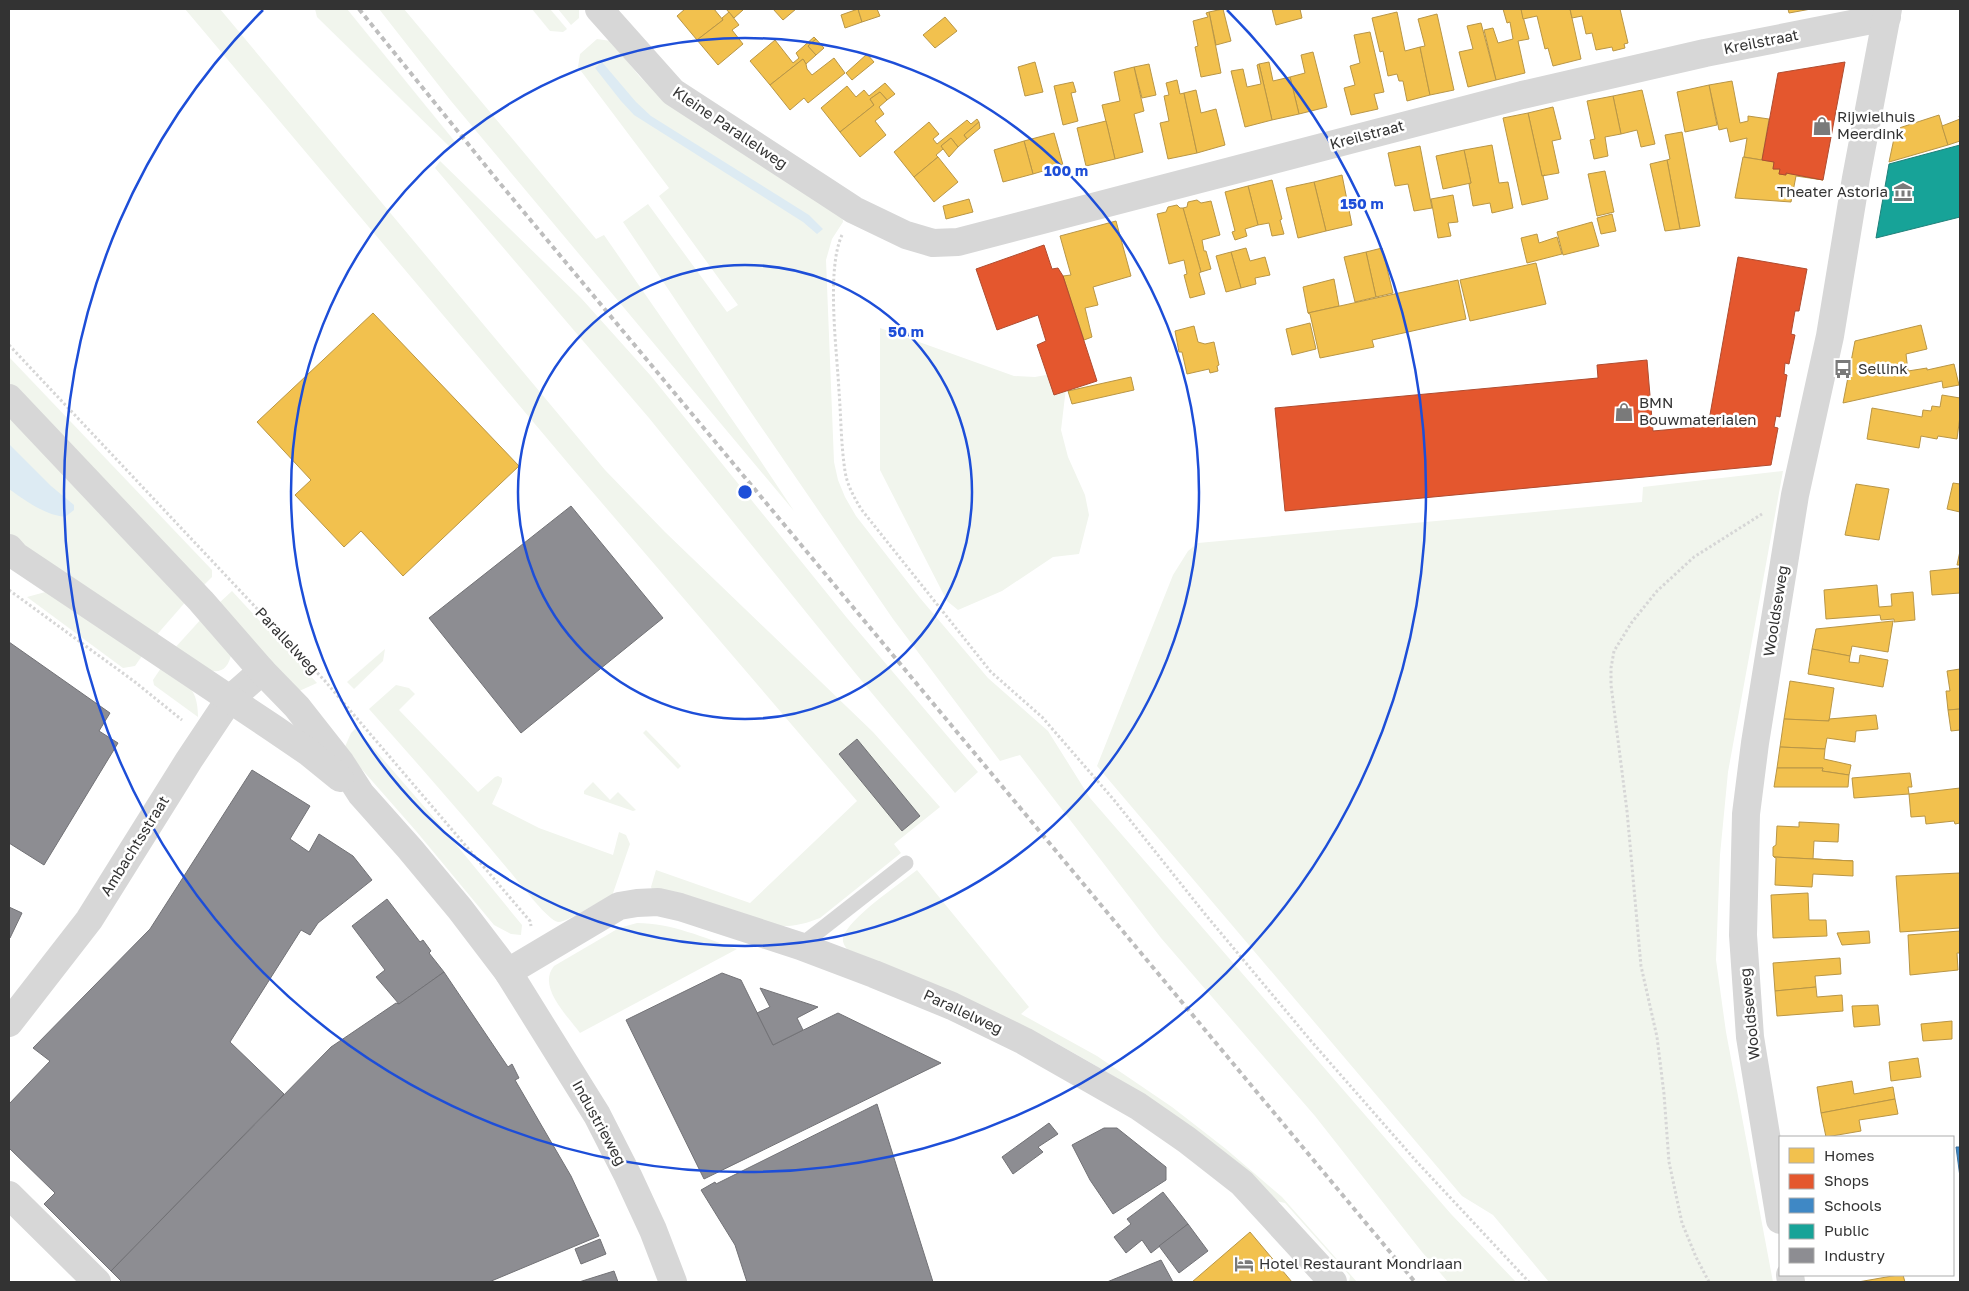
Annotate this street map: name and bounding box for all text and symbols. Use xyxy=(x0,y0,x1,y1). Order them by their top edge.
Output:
street label: Kreilstraat xyxy=(1722,25,1800,57)
street label: Kleine Parallelweg xyxy=(670,82,791,172)
place label: Rijwielhuis Meerdink xyxy=(1837,107,1915,142)
shop icon: Rijwielhuis Meerdink xyxy=(1811,115,1833,137)
street label: Kreilstraat xyxy=(1328,116,1406,153)
text: 100 m xyxy=(1044,161,1088,179)
museum icon: Theater Astoria xyxy=(1892,181,1914,203)
place label: Theater Astoria xyxy=(1777,182,1888,200)
text: 150 m xyxy=(1340,194,1384,212)
text: 50 m xyxy=(888,322,924,340)
bus stop icon: Sellink xyxy=(1832,358,1854,380)
place label: Sellink xyxy=(1858,359,1908,377)
place label: BMN Bouwmaterialen xyxy=(1639,393,1757,428)
shop icon: BMN Bouwmaterialen xyxy=(1613,401,1635,423)
centre of rings xyxy=(736,483,754,501)
street label: Wooldseweg xyxy=(1759,564,1791,658)
street label: Parallelweg xyxy=(252,603,323,678)
street label: Ambachtsstraat xyxy=(96,792,172,899)
street label: Wooldseweg xyxy=(1735,967,1763,1061)
street label: Parallelweg xyxy=(921,985,1006,1037)
street label: Industrieweg xyxy=(569,1077,631,1168)
legend xyxy=(1779,1136,1954,1276)
text: Homes xyxy=(1824,1146,1874,1164)
text: Shops xyxy=(1824,1171,1869,1189)
text: Schools xyxy=(1824,1196,1882,1214)
text: Public xyxy=(1824,1221,1869,1239)
text: Industry xyxy=(1824,1246,1885,1264)
hotel icon: Hotel Restaurant Mondriaan xyxy=(1233,1253,1255,1275)
place label: Hotel Restaurant Mondriaan xyxy=(1259,1254,1462,1272)

